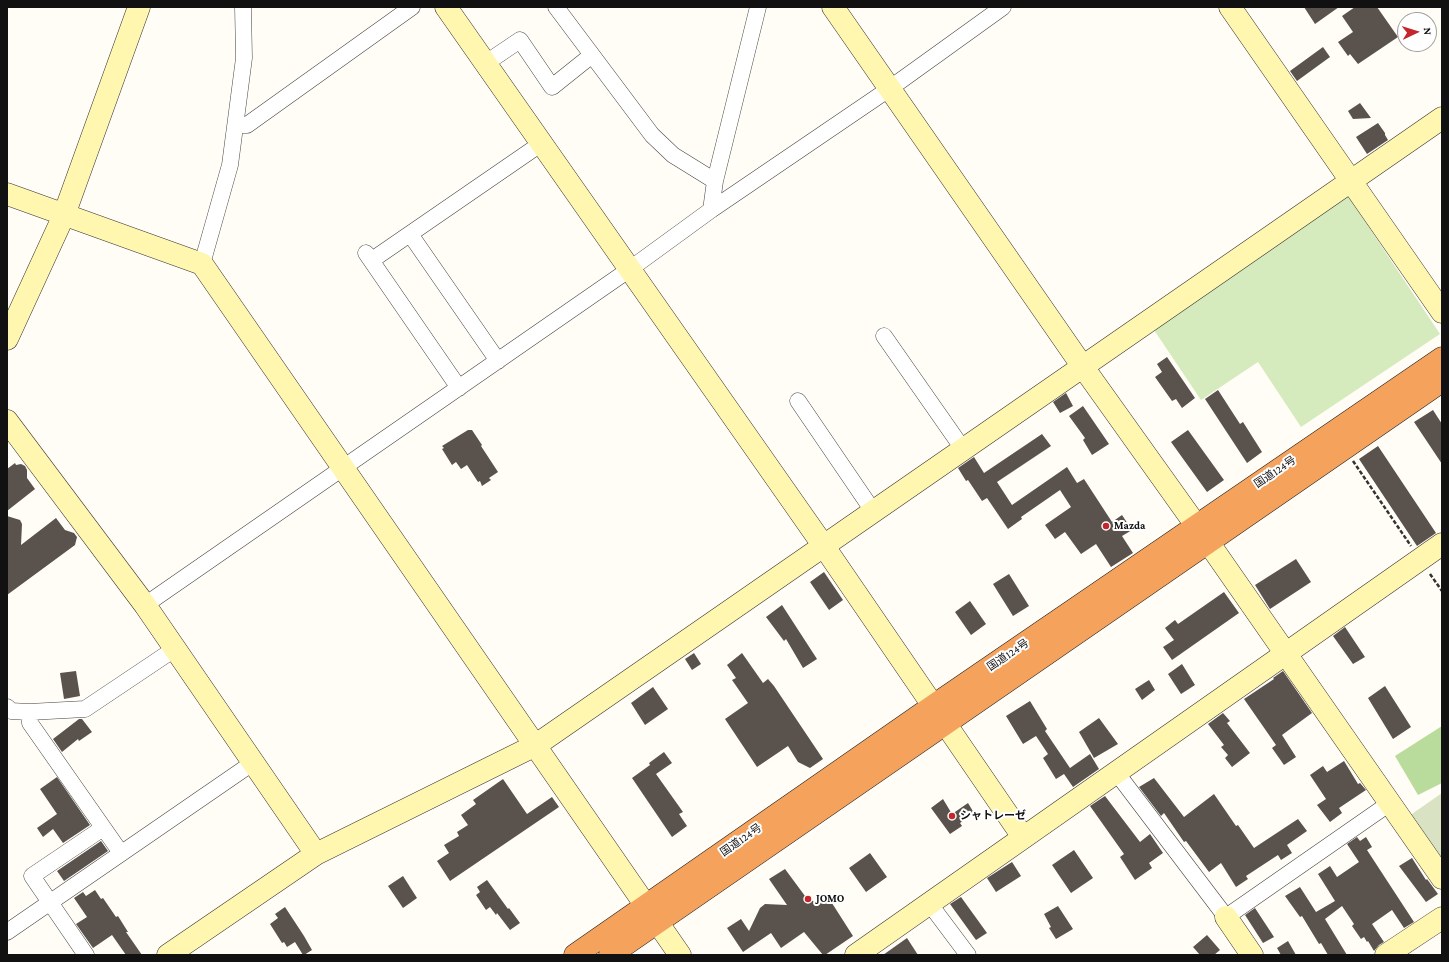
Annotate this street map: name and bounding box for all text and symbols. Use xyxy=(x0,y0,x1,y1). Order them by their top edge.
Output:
north arrow xyxy=(1397,12,1437,52)
text: N xyxy=(1422,27,1434,35)
street label: 国道124号 xyxy=(1252,453,1298,491)
place label: Mazda xyxy=(1114,519,1145,533)
marker: Mazda xyxy=(1101,521,1111,531)
street label: 国道124号 xyxy=(985,636,1031,674)
place label: シャトレーゼ xyxy=(960,809,1026,823)
marker: シャトレーゼ xyxy=(947,811,957,821)
street label: 国道124号 xyxy=(718,821,764,859)
place label: JOMO xyxy=(816,892,844,906)
marker: JOMO xyxy=(803,894,813,904)

